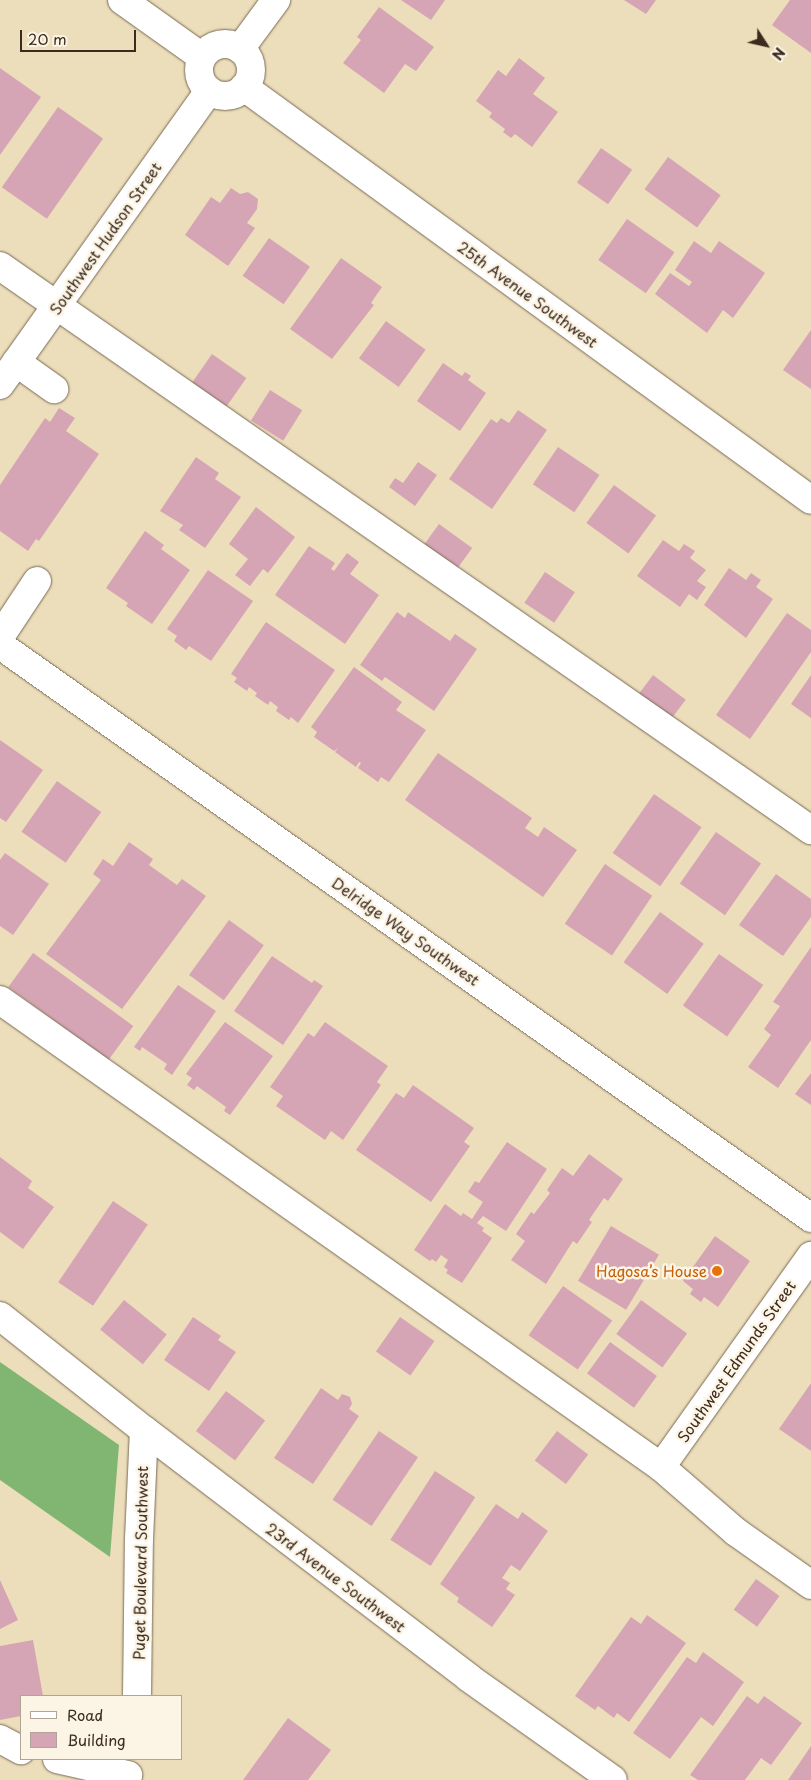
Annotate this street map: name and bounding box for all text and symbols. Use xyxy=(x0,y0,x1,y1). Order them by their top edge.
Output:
scale bar xyxy=(22,20,139,52)
north arrow xyxy=(741,20,791,70)
text: 20 m xyxy=(28,27,67,50)
text: N xyxy=(767,43,790,64)
street label: Southwest Hudson Street xyxy=(45,158,165,318)
street label: 25th Avenue Southwest xyxy=(454,237,602,351)
street label: Delridge Way Southwest xyxy=(329,873,483,989)
place label: Hagosa’s House xyxy=(596,1262,707,1280)
marker: Hagosa’s House xyxy=(711,1265,723,1277)
street label: Southwest Edmunds Street xyxy=(673,1277,799,1445)
street label: Puget Boulevard Southwest xyxy=(129,1465,151,1661)
street label: 23rd Avenue Southwest xyxy=(262,1518,410,1636)
legend xyxy=(20,1695,182,1760)
text: Road xyxy=(67,1703,103,1726)
text: Building xyxy=(67,1728,126,1751)

